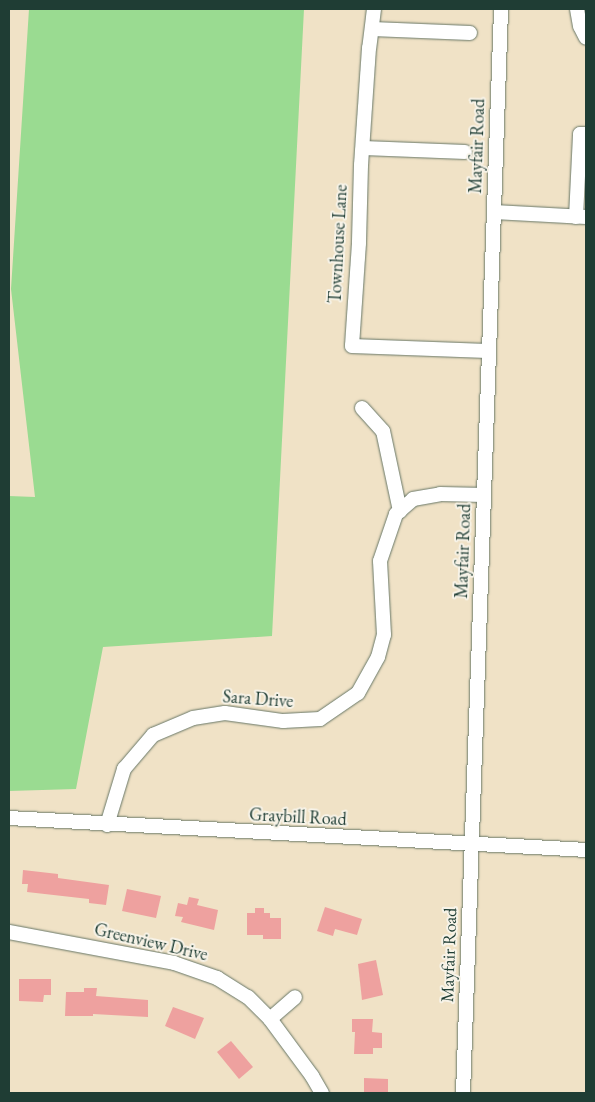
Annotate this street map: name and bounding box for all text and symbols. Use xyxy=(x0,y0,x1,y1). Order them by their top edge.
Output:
street label: Mayfair Road xyxy=(465,98,489,194)
street label: Townhouse Lane xyxy=(324,184,352,304)
street label: Mayfair Road xyxy=(451,503,475,599)
street label: Sara Drive xyxy=(222,686,294,712)
street label: Graybill Road xyxy=(249,804,347,830)
street label: Mayfair Road xyxy=(437,907,461,1003)
street label: Greenview Drive xyxy=(92,918,210,966)

